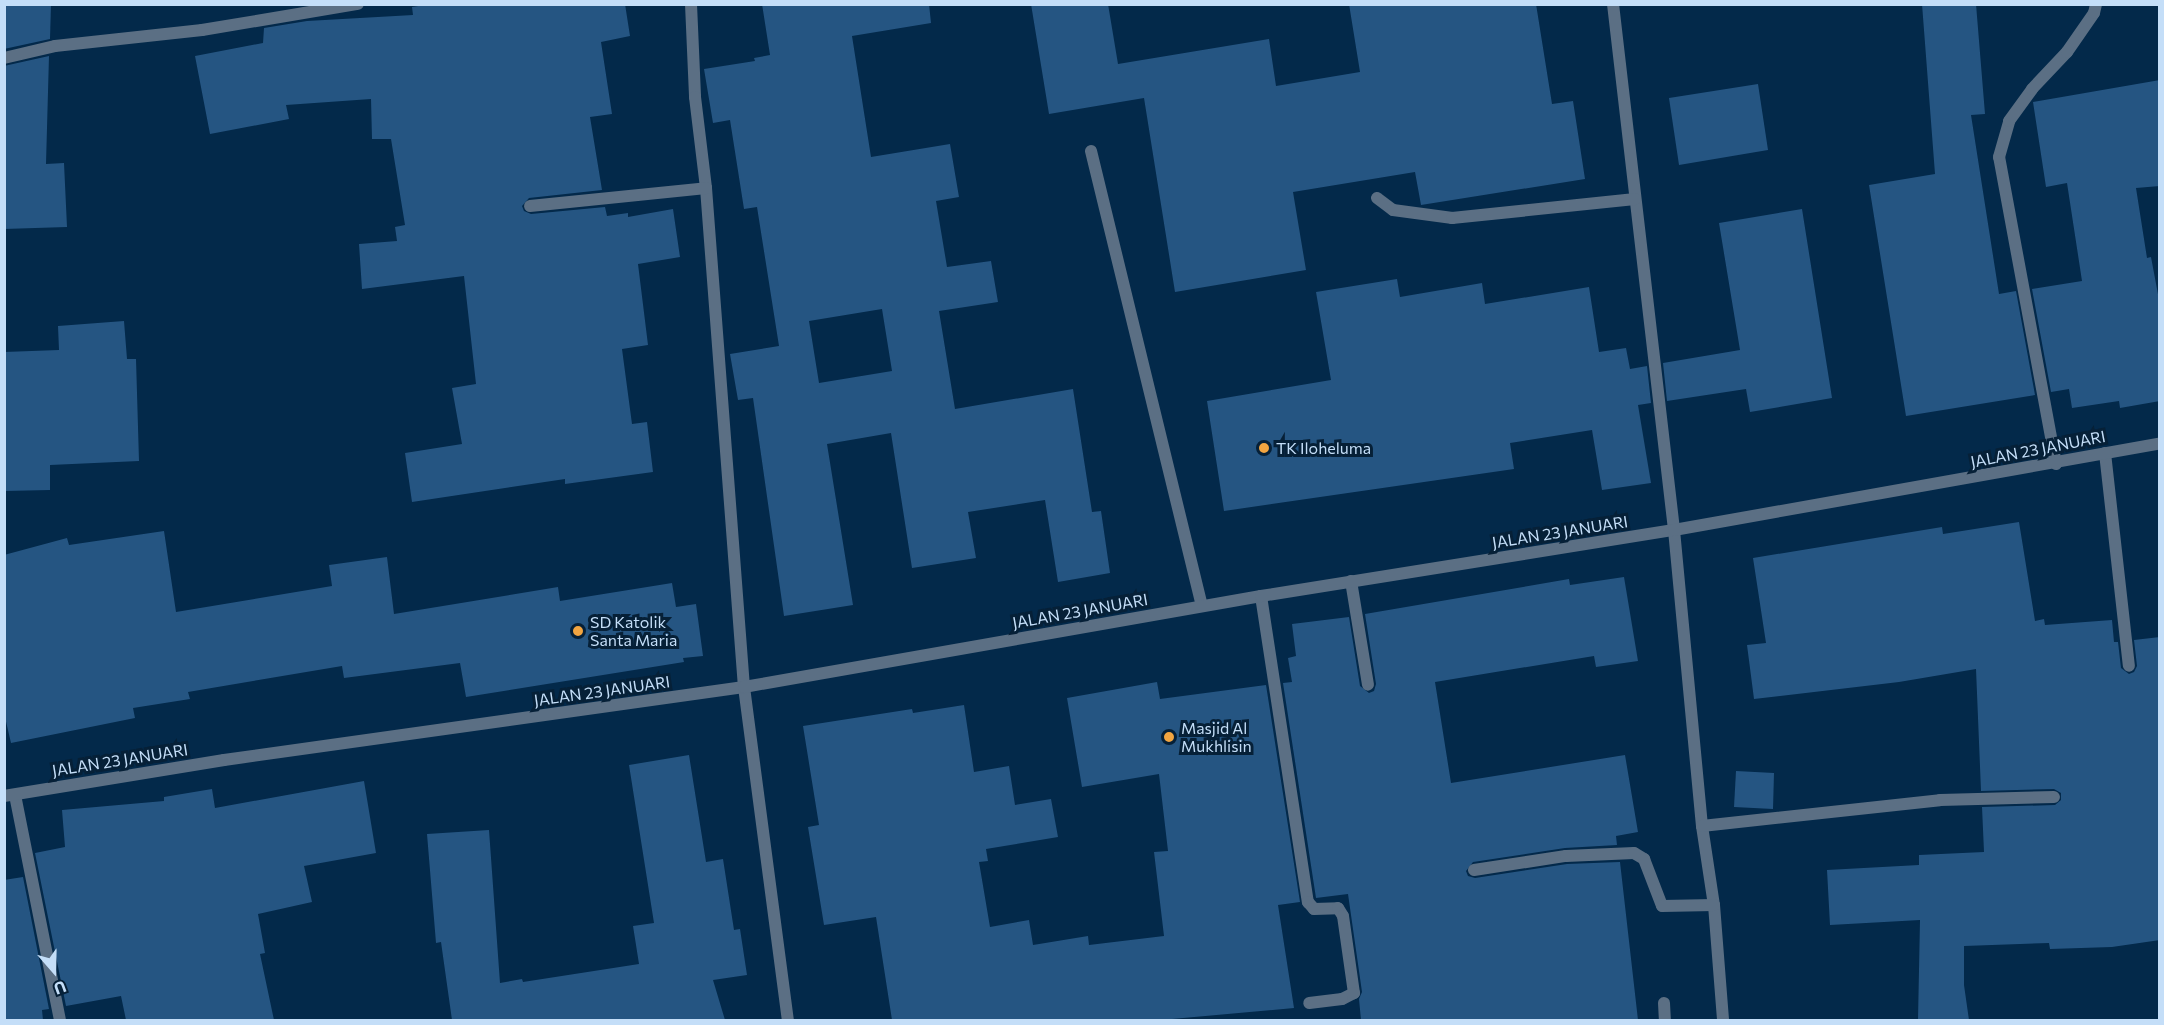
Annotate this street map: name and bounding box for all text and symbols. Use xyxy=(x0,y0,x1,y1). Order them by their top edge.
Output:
street label: JALAN 23 JANUARI xyxy=(1969,426,2107,472)
place label: TK Iloheluma xyxy=(1276,438,1371,458)
marker: TK Iloheluma xyxy=(1257,441,1271,455)
street label: JALAN 23 JANUARI xyxy=(1491,512,1629,552)
street label: JALAN 23 JANUARI xyxy=(1011,590,1149,632)
place label: SD Katolik Santa Maria xyxy=(590,612,677,650)
marker: SD Katolik Santa Maria xyxy=(571,624,585,638)
street label: JALAN 23 JANUARI xyxy=(533,672,671,710)
place label: Masjid Al Mukhlisin xyxy=(1181,718,1252,756)
marker: Masjid Al Mukhlisin xyxy=(1162,730,1176,744)
street label: JALAN 23 JANUARI xyxy=(51,740,189,780)
north arrow xyxy=(24,941,84,1001)
text: U xyxy=(52,977,69,999)

